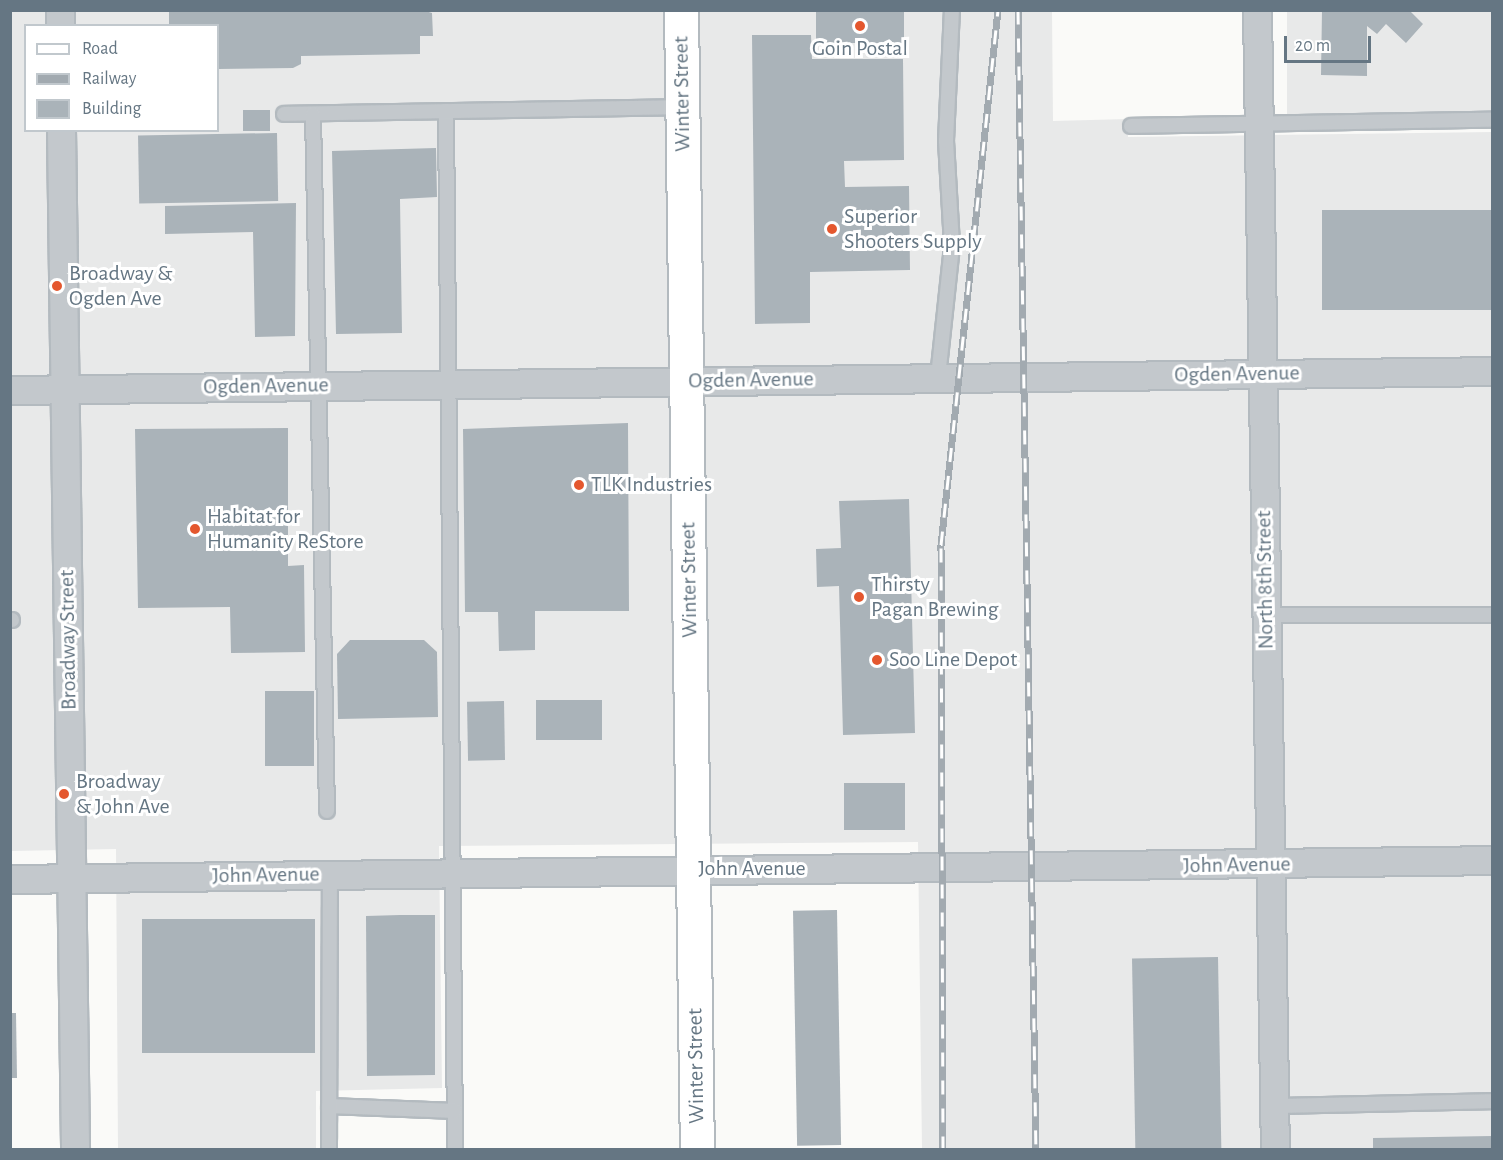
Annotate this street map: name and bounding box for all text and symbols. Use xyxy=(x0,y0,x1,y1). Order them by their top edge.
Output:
marker: Goin Postal xyxy=(853,19,867,33)
legend xyxy=(24,24,219,132)
scale bar xyxy=(1287,24,1374,62)
street label: Winter Street xyxy=(668,36,696,152)
place label: Goin Postal xyxy=(812,36,908,62)
text: 20 m xyxy=(1295,37,1330,55)
text: Road xyxy=(82,40,118,58)
text: Railway xyxy=(82,70,136,88)
text: Building xyxy=(82,100,141,118)
place label: Superior Shooters Supply xyxy=(844,203,982,254)
marker: Superior Shooters Supply xyxy=(825,222,839,236)
place label: Broadway & Ogden Ave xyxy=(69,260,173,312)
marker: Broadway & Ogden Ave xyxy=(50,279,64,293)
street label: Ogden Avenue xyxy=(1174,360,1300,388)
street label: Ogden Avenue xyxy=(688,366,814,394)
street label: Ogden Avenue xyxy=(203,372,329,400)
place label: TLK Industries xyxy=(591,472,712,498)
marker: TLK Industries xyxy=(572,478,586,492)
place label: Habitat for Humanity ReStore xyxy=(207,503,364,554)
street label: North 8th Street xyxy=(1251,510,1279,650)
marker: Habitat for Humanity ReStore xyxy=(188,522,202,536)
street label: Winter Street xyxy=(675,522,703,638)
street label: Broadway Street xyxy=(54,570,82,710)
place label: Thirsty Pagan Brewing xyxy=(871,571,998,622)
marker: Thirsty Pagan Brewing xyxy=(852,590,866,604)
place label: Soo Line Depot xyxy=(889,647,1017,673)
marker: Soo Line Depot xyxy=(870,653,884,667)
place label: Broadway & John Ave xyxy=(76,768,170,819)
marker: Broadway & John Ave xyxy=(57,787,71,801)
street label: John Avenue xyxy=(1183,851,1291,879)
street label: John Avenue xyxy=(698,856,806,882)
street label: John Avenue xyxy=(212,861,320,889)
street label: Winter Street xyxy=(682,1008,710,1124)

